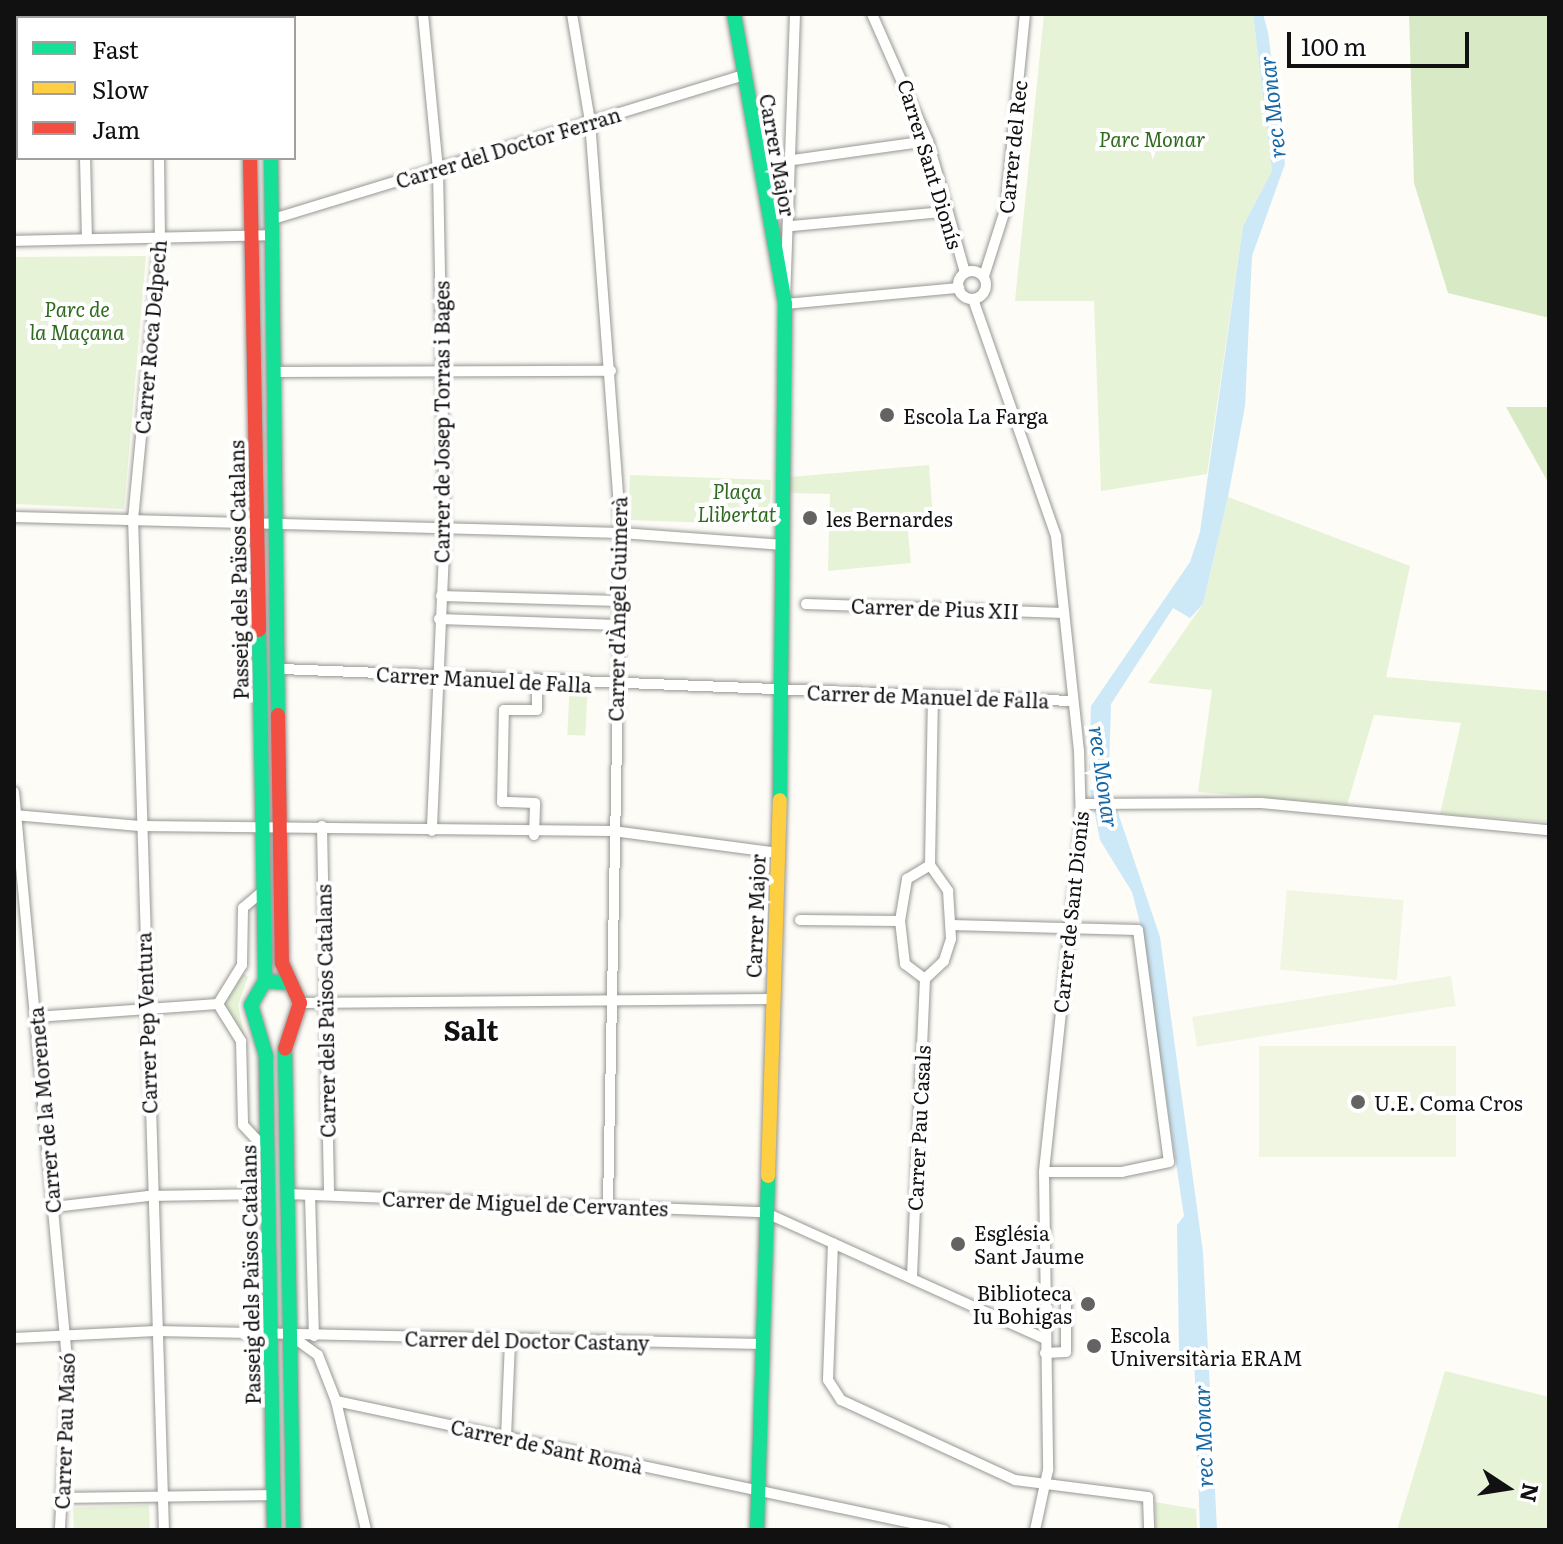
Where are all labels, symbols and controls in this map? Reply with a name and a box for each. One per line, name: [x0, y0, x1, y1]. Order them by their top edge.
legend: [16, 16, 296, 160]
scale bar: [1291, 16, 1473, 66]
text: 100 m: [1301, 28, 1367, 63]
text: Fast: [92, 31, 139, 66]
water label: rec Monar: [1253, 55, 1289, 159]
text: Slow: [92, 71, 149, 106]
street label: Carrer Sant Dionís: [894, 76, 968, 252]
street label: Carrer del Rec: [993, 79, 1031, 215]
street label: Carrer Major: [755, 92, 801, 218]
street label: Carrer del Doctor Ferran: [393, 101, 623, 193]
text: Jam: [92, 111, 140, 146]
park label: Parc Monar: [1099, 126, 1205, 150]
street label: Carrer Roca Delpech: [130, 239, 170, 435]
street label: Carrer de Josep Torras i Bages: [429, 281, 453, 563]
park label: Parc de la Maçana: [30, 296, 124, 343]
place label: Escola La Farga: [903, 403, 1048, 427]
marker: Escola La Farga: [878, 406, 896, 424]
street label: Passeig dels Països Catalans: [224, 440, 252, 700]
park label: Plaça Llibertat: [697, 478, 777, 525]
street label: Carrer d'Àngel Guimerà: [603, 496, 631, 722]
place label: les Bernardes: [826, 506, 953, 530]
marker: les Bernardes: [801, 509, 819, 527]
street label: Carrer de Pius XII: [851, 593, 1019, 623]
street label: Carrer Manuel de Falla: [376, 661, 592, 697]
street label: Carrer de Manuel de Falla: [806, 680, 1050, 712]
water label: rec Monar: [1085, 725, 1125, 829]
street label: Carrer de Sant Dionís: [1047, 810, 1093, 1014]
street label: Carrer Major: [741, 854, 769, 978]
street label: Carrer dels Països Catalans: [311, 884, 339, 1138]
street label: Carrer Pep Ventura: [131, 932, 161, 1114]
street label: Carrer de la Moreneta: [23, 1006, 65, 1214]
district label: Salt: [443, 1012, 499, 1046]
street label: Carrer Pau Casals: [902, 1045, 934, 1211]
place label: U.E. Coma Cros: [1374, 1090, 1523, 1114]
marker: U.E. Coma Cros: [1349, 1093, 1367, 1111]
street label: Passeig dels Països Catalans: [236, 1145, 264, 1405]
street label: Carrer de Miguel de Cervantes: [382, 1186, 668, 1220]
place label: Església Sant Jaume: [974, 1220, 1084, 1267]
marker: Església Sant Jaume: [949, 1235, 967, 1253]
place label: Biblioteca Iu Bohigas: [972, 1280, 1072, 1327]
marker: Biblioteca Iu Bohigas: [1079, 1295, 1097, 1313]
place label: Escola Universitària ERAM: [1110, 1322, 1303, 1369]
street label: Carrer del Doctor Castany: [404, 1326, 650, 1354]
marker: Escola Universitària ERAM: [1085, 1337, 1103, 1355]
street label: Carrer Pau Masó: [49, 1352, 79, 1510]
water label: rec Monar: [1187, 1384, 1217, 1488]
street label: Carrer de Sant Romà: [449, 1414, 645, 1478]
north arrow: [1467, 1448, 1547, 1528]
text: N: [1513, 1481, 1549, 1506]

